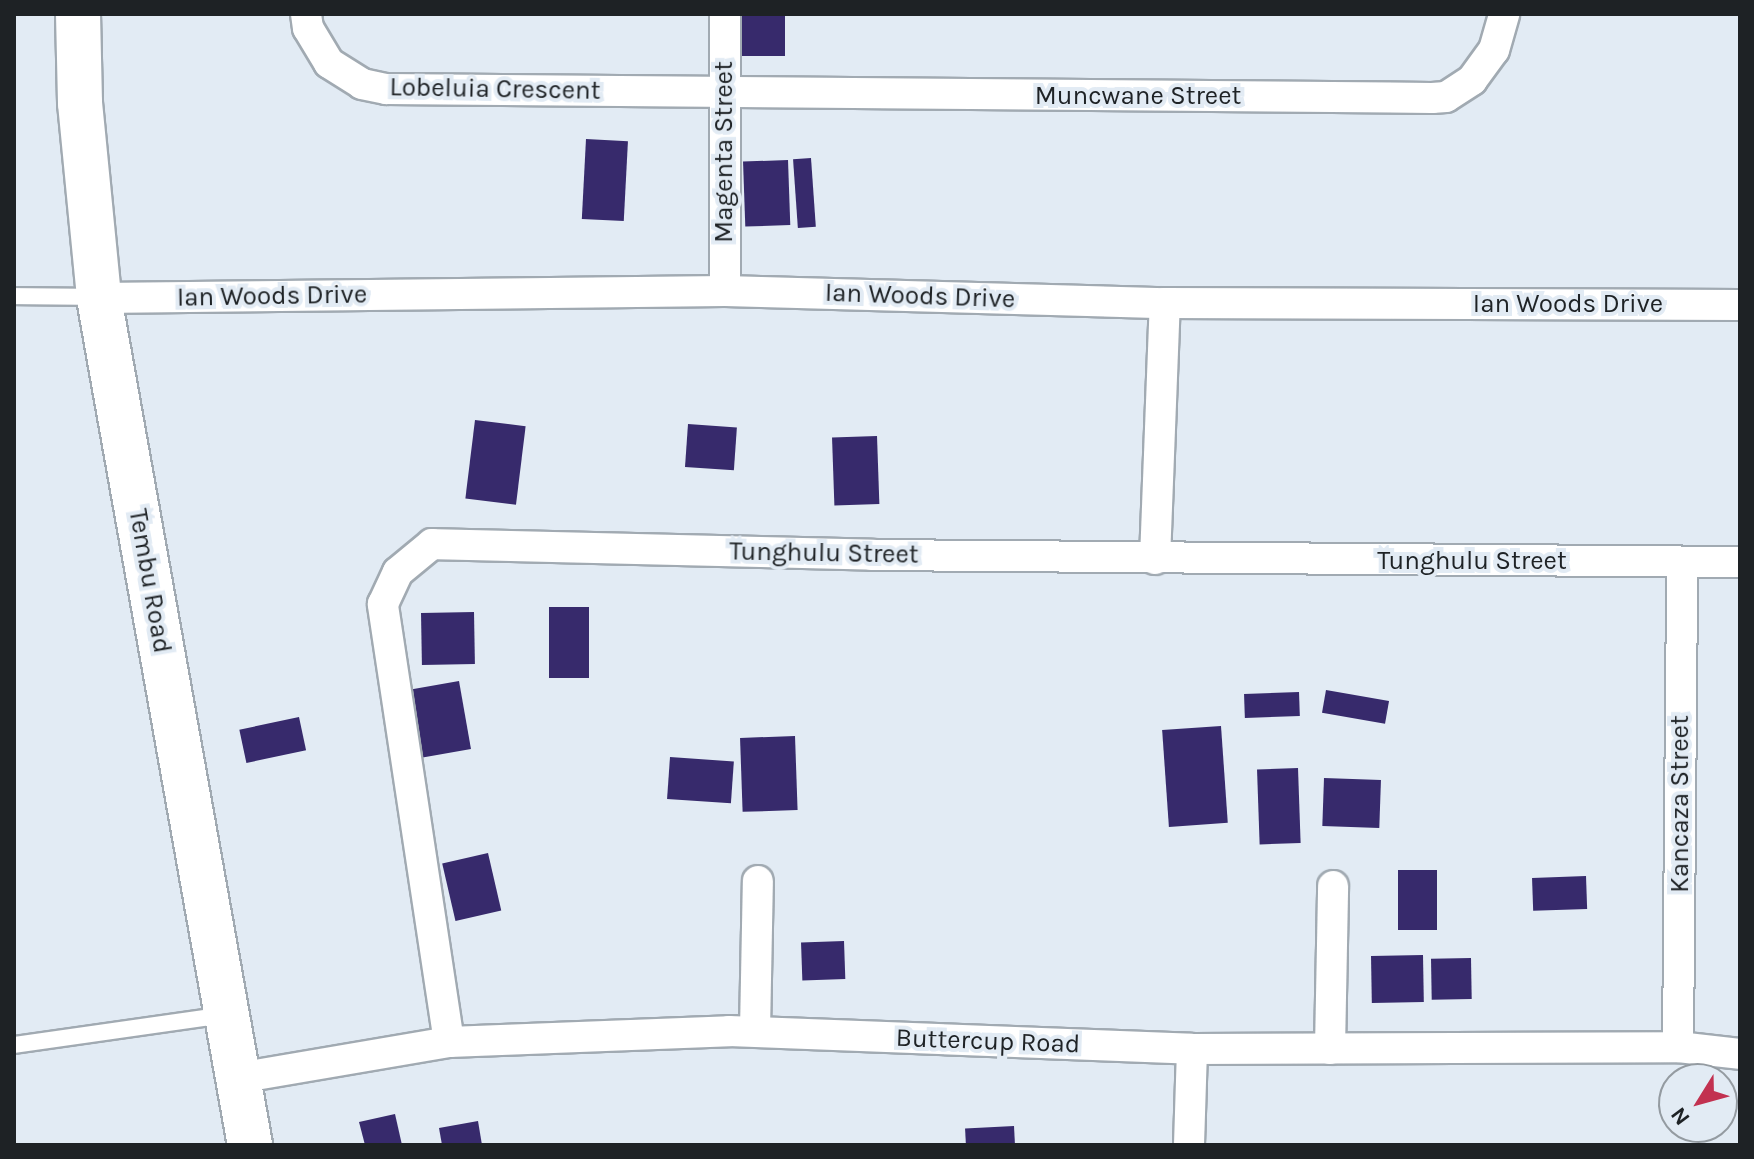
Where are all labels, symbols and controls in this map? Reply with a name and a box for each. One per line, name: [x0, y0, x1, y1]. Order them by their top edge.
street label: Magenta Street: [708, 61, 740, 243]
street label: Lobeluia Crescent: [389, 72, 601, 106]
street label: Muncwane Street: [1035, 80, 1241, 112]
street label: Ian Woods Drive: [824, 277, 1016, 315]
street label: Ian Woods Drive: [177, 279, 367, 313]
street label: Ian Woods Drive: [1473, 288, 1663, 320]
street label: Tembu Road: [122, 506, 178, 656]
street label: Tunghulu Street: [729, 536, 919, 570]
street label: Tunghulu Street: [1377, 545, 1567, 577]
street label: Kancaza Street: [1664, 715, 1696, 893]
street label: Buttercup Road: [895, 1022, 1081, 1060]
north arrow: [1658, 1063, 1738, 1143]
text: N: [1665, 1102, 1696, 1130]

